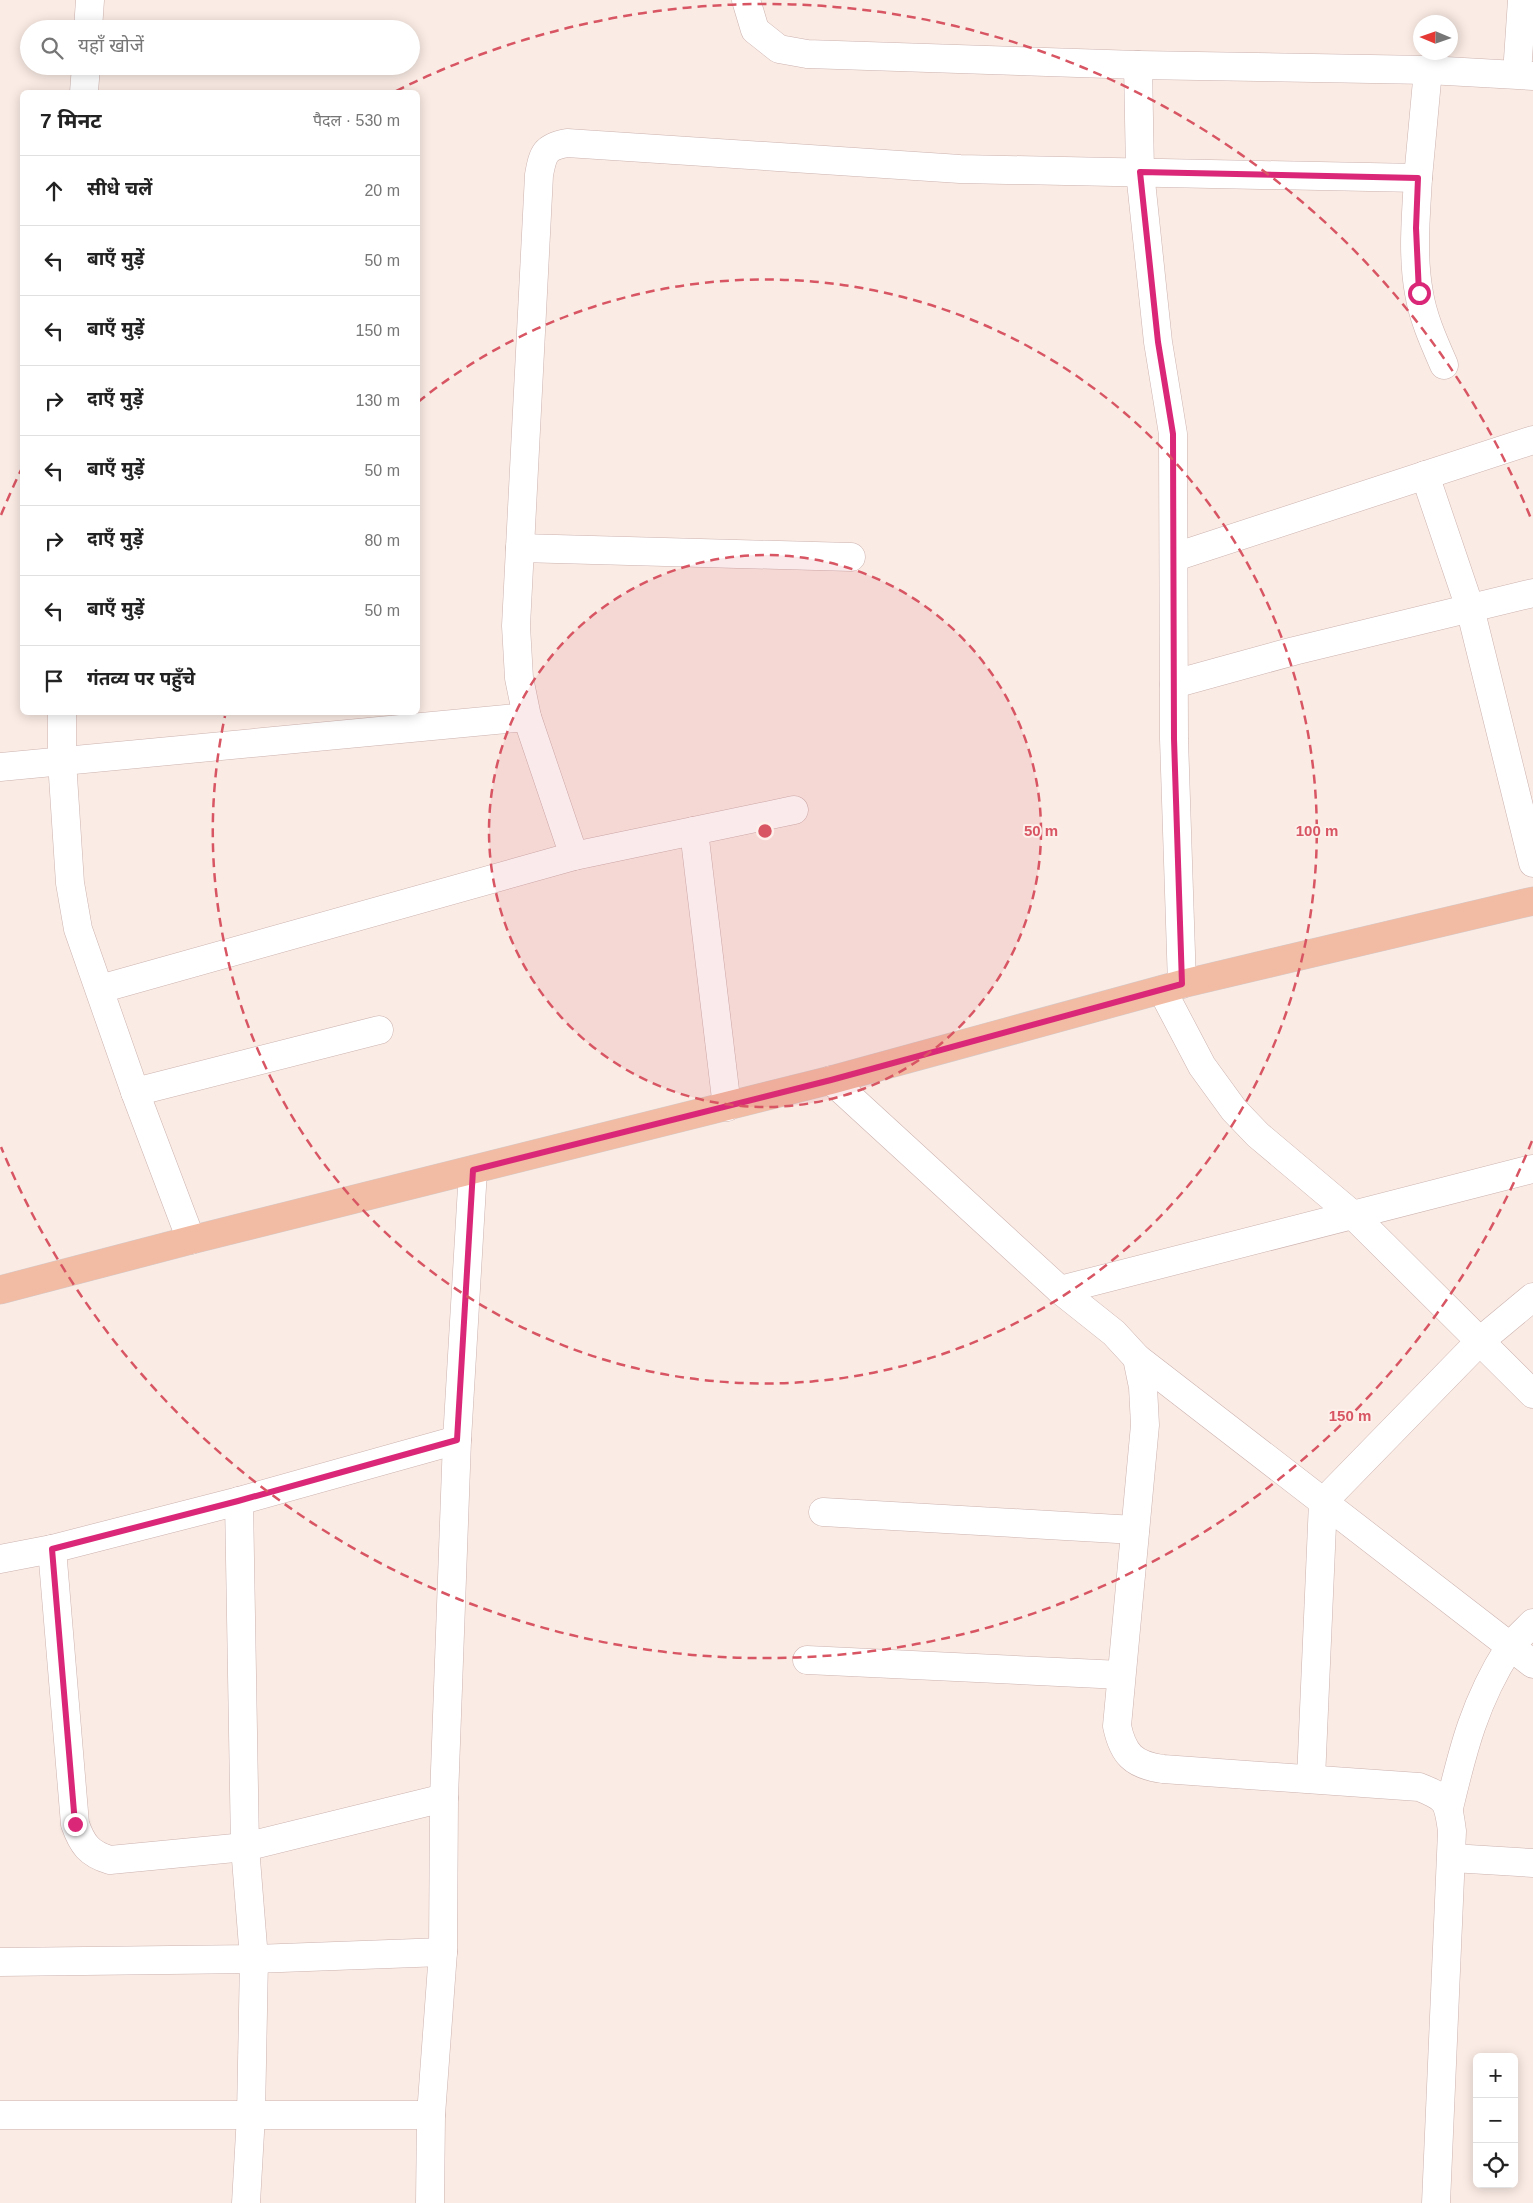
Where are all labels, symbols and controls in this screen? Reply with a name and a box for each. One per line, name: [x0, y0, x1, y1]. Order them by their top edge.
north arrow: [1413, 15, 1458, 60]
search box: [20, 20, 420, 75]
icon: search: [38, 34, 66, 62]
text: यहाँ खोजें: [78, 35, 144, 56]
text: 7 मिनट: [40, 109, 102, 132]
text: पैदल · 530 m: [313, 112, 400, 129]
icon: ahead: [40, 177, 68, 205]
text: सीधे चलें: [87, 178, 152, 199]
text: 20 m: [364, 182, 400, 199]
icon: left: [40, 247, 68, 275]
text: बाएँ मुड़ें: [87, 248, 144, 269]
text: 50 m: [364, 252, 400, 269]
route start: [1408, 282, 1431, 305]
icon: left: [40, 317, 68, 345]
text: बाएँ मुड़ें: [87, 318, 144, 339]
text: 150 m: [356, 322, 400, 339]
icon: right: [40, 387, 68, 415]
text: दाएँ मुड़ें: [87, 388, 143, 409]
text: 130 m: [356, 392, 400, 409]
icon: left: [40, 457, 68, 485]
text: बाएँ मुड़ें: [87, 458, 144, 479]
text: 50 m: [364, 462, 400, 479]
icon: right: [40, 527, 68, 555]
text: दाएँ मुड़ें: [87, 528, 143, 549]
text: 80 m: [364, 532, 400, 549]
icon: left: [40, 597, 68, 625]
text: बाएँ मुड़ें: [87, 598, 144, 619]
text: 50 m: [364, 602, 400, 619]
icon: arrive: [40, 667, 68, 695]
text: गंतव्य पर पहुँचे: [87, 668, 195, 689]
centre of rings: [756, 822, 774, 840]
text: 50 m: [1024, 822, 1058, 839]
text: 100 m: [1296, 822, 1338, 839]
text: 150 m: [1329, 1407, 1371, 1424]
route end: [64, 1813, 87, 1836]
map controls: [1473, 2053, 1518, 2188]
button: +: [1473, 2053, 1518, 2098]
button: −: [1473, 2098, 1518, 2143]
button: locate: [1473, 2143, 1518, 2188]

